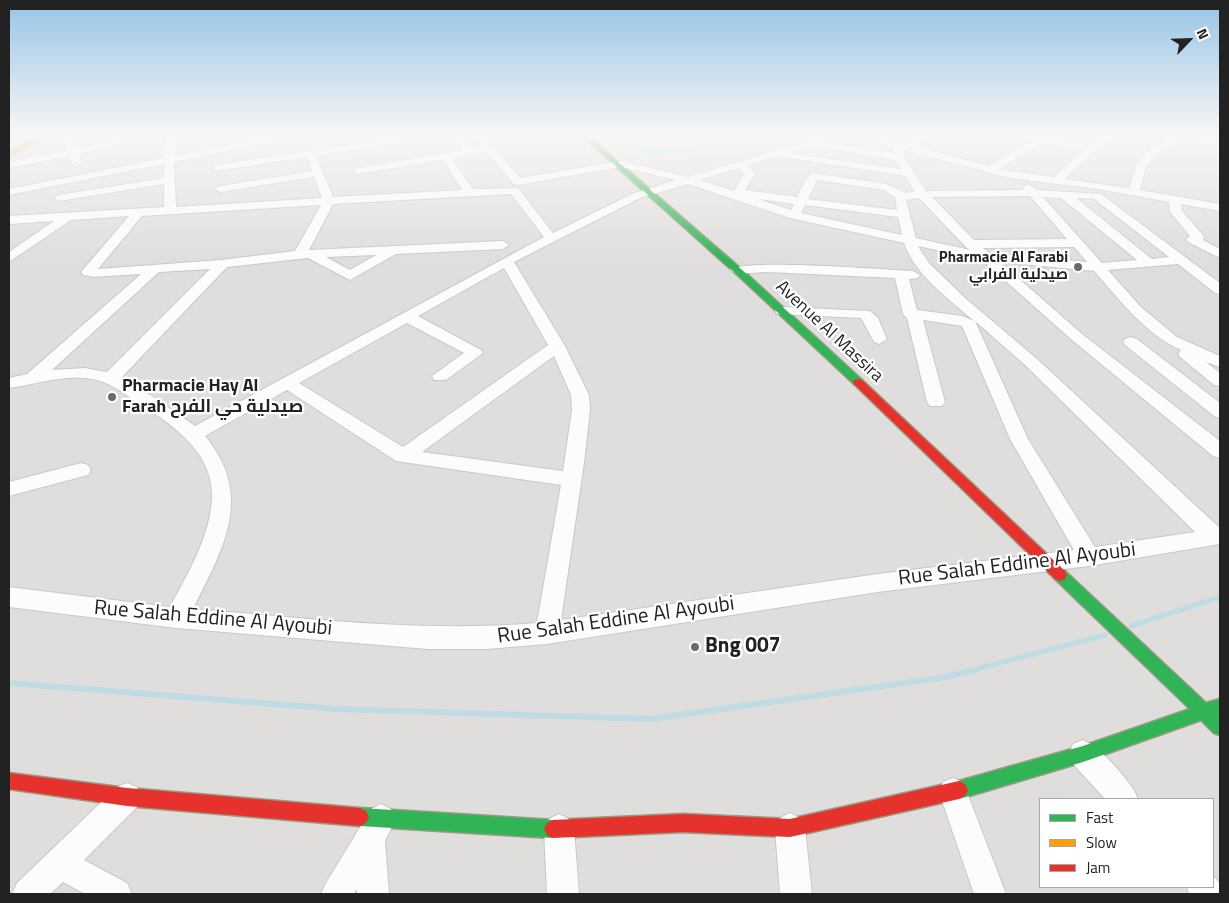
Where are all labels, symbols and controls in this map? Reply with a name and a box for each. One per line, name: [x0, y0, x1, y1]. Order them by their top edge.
north arrow: [1164, 15, 1214, 65]
text: N: [1192, 25, 1215, 42]
place label: Pharmacie Al Farabi صيدلية الفرابي: [939, 249, 1068, 284]
marker: Pharmacie Al Farabi صيدلية الفرابي: [1072, 261, 1084, 273]
street label: Avenue Al Massira: [771, 277, 887, 387]
place label: Pharmacie Hay Al Farah صيدلية حي الفرح: [122, 376, 303, 418]
marker: Pharmacie Hay Al Farah صيدلية حي الفرح: [106, 391, 118, 403]
street label: Rue Salah Eddine Al Ayoubi: [897, 538, 1137, 592]
street label: Rue Salah Eddine Al Ayoubi: [496, 592, 736, 650]
street label: Rue Salah Eddine Al Ayoubi: [93, 596, 333, 642]
place label: Bng 007: [705, 634, 781, 660]
marker: Bng 007: [689, 641, 701, 653]
legend: [1039, 798, 1214, 888]
text: Fast: [1086, 806, 1113, 829]
text: Slow: [1086, 831, 1117, 854]
text: Jam: [1086, 856, 1110, 879]

